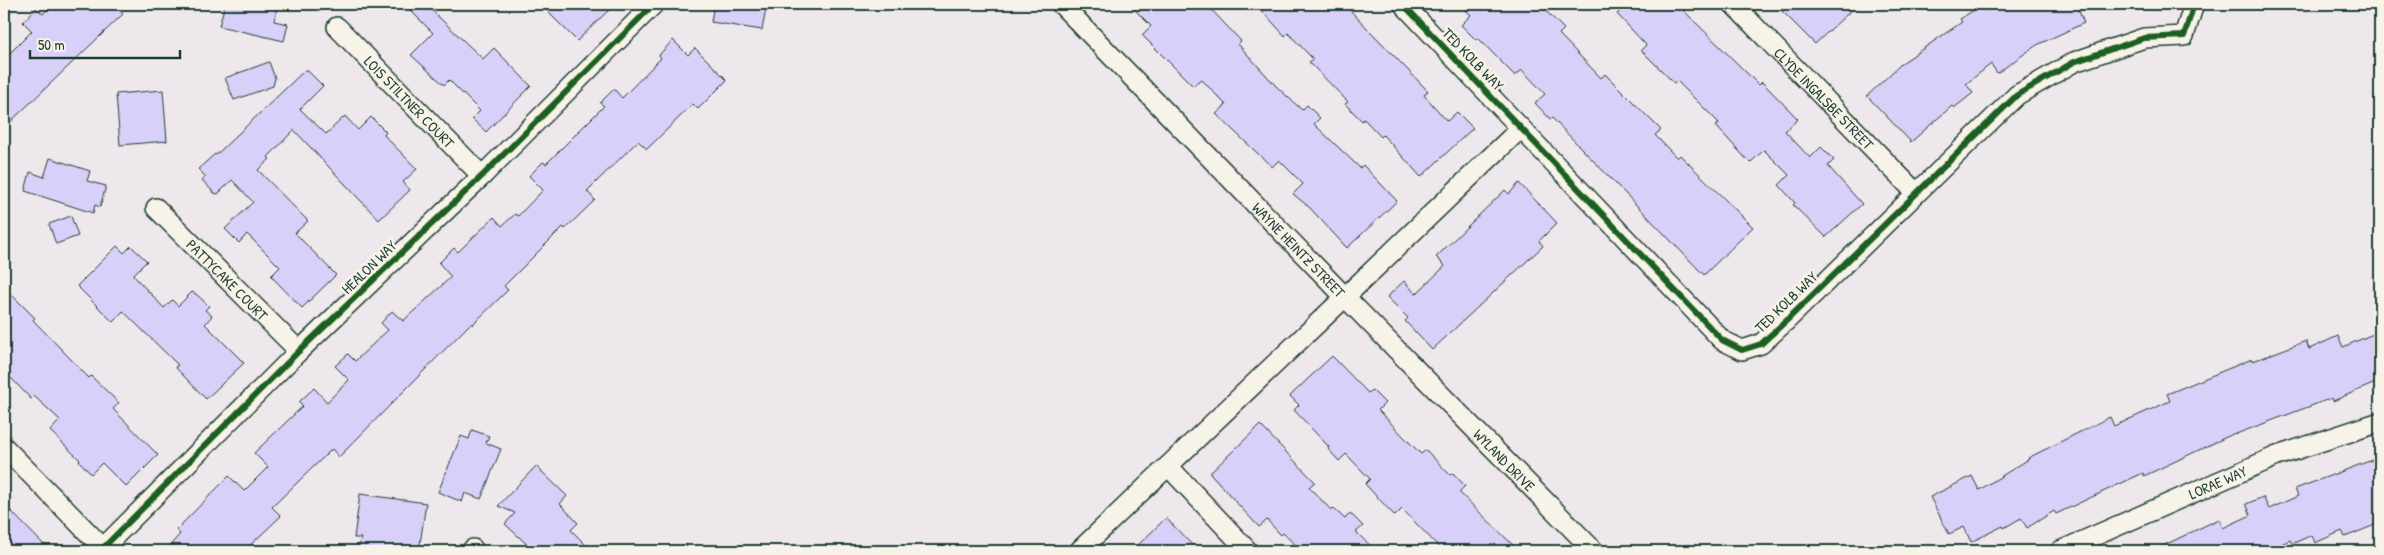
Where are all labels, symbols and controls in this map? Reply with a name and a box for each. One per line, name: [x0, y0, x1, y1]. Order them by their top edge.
street label: TED KOLB WAY: [1438, 23, 1509, 95]
scale bar: [30, 28, 180, 60]
text: 50 m: [38, 34, 65, 55]
street label: CLYDE INGALSBE STREET: [1770, 42, 1879, 155]
street label: LOIS STILTNER COURT: [360, 51, 460, 153]
street label: WAYNE HEINTZ STREET: [1248, 197, 1351, 303]
street label: PATTYCAKE COURT: [182, 234, 274, 326]
street label: HEALON WAY: [337, 235, 402, 299]
street label: TED KOLB WAY: [1750, 266, 1822, 337]
street label: WYLAND DRIVE: [1469, 424, 1540, 496]
street label: LORAE WAY: [2185, 460, 2250, 504]

